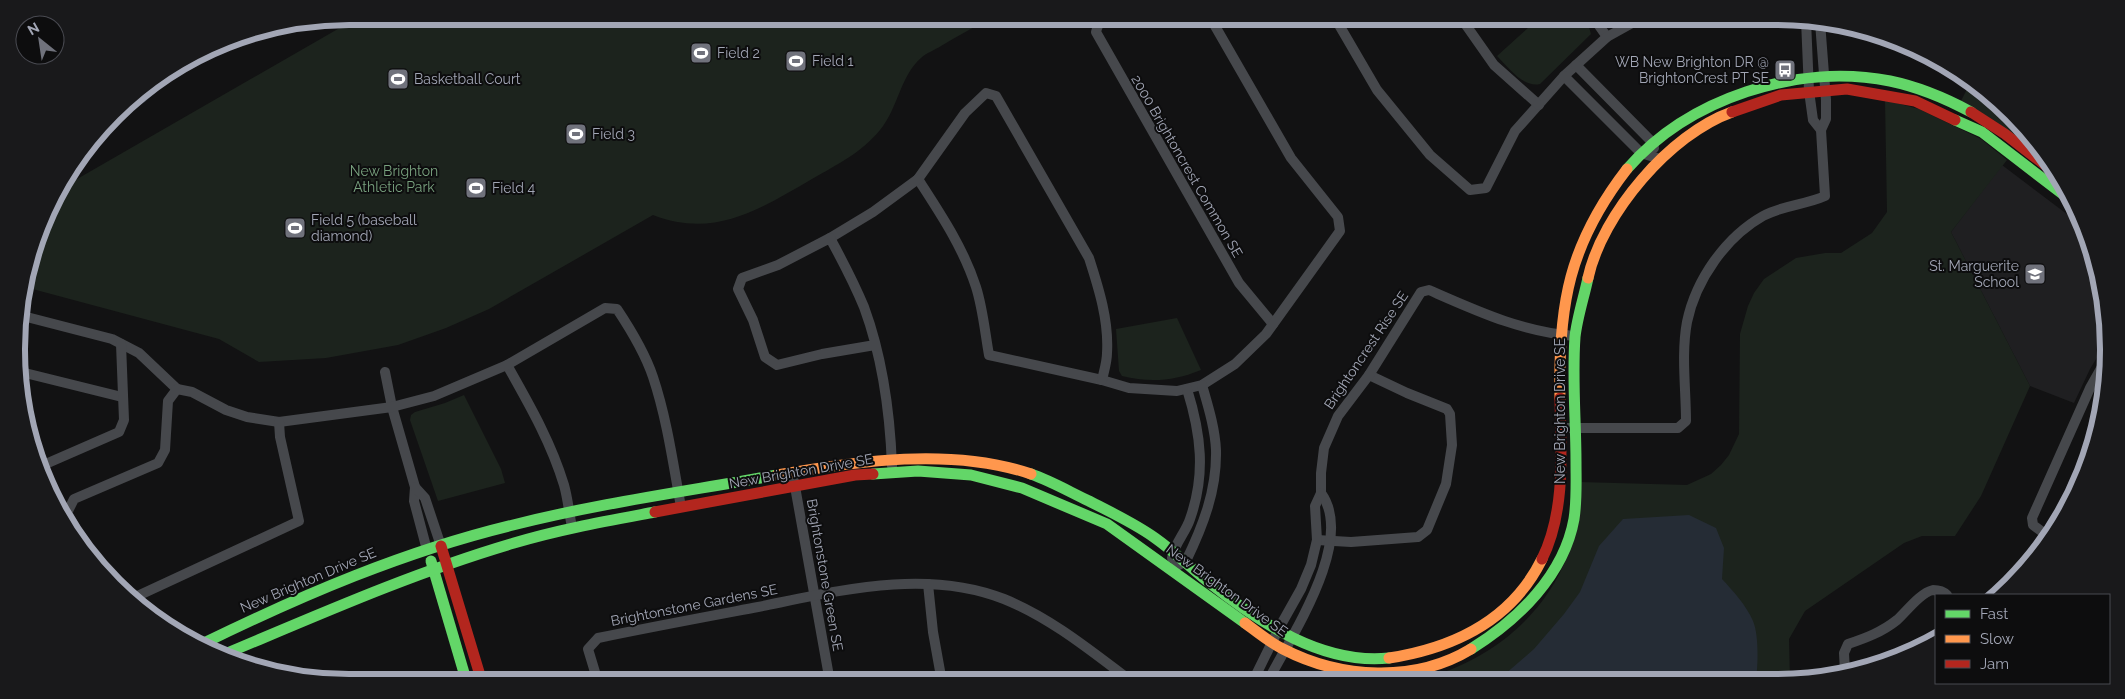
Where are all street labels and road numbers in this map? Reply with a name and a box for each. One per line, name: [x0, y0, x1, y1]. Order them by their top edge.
street label: 2000 Brightoncrest Common SE: [1128, 72, 1246, 260]
street label: Brightoncrest Rise SE: [1321, 288, 1411, 412]
street label: New Brighton Drive SE: [1552, 338, 1568, 484]
street label: New Brighton Drive SE: [728, 450, 874, 492]
street label: Brightonstone Green SE: [804, 497, 846, 653]
street label: New Brighton Drive SE: [1163, 541, 1291, 639]
street label: New Brighton Drive SE: [238, 544, 378, 616]
street label: Brightonstone Gardens SE: [609, 581, 779, 629]

